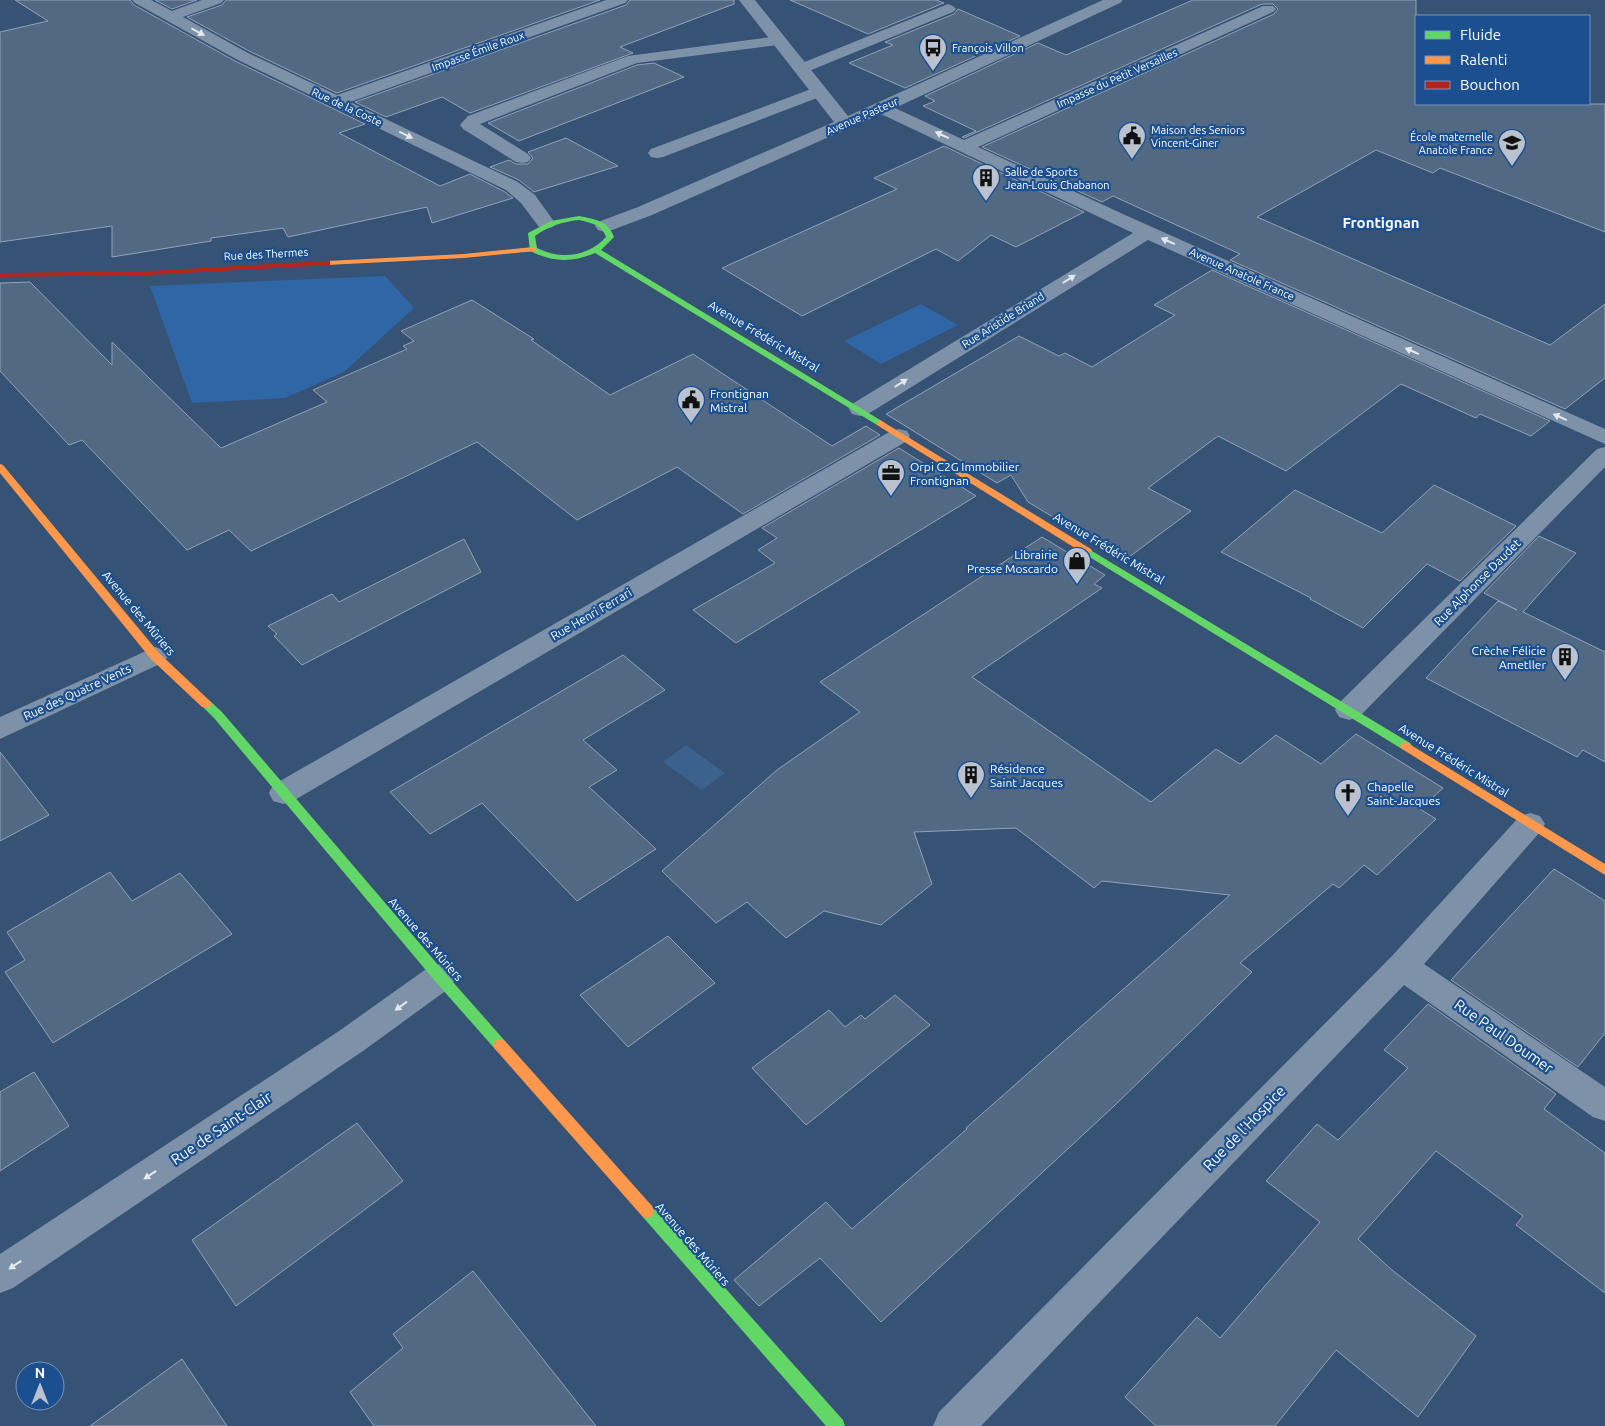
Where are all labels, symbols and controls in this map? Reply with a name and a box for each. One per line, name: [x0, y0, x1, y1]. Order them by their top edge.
legend: [1415, 15, 1590, 105]
text: Fluide: [1460, 26, 1501, 43]
one-way arrow: [190, 28, 205, 36]
street label: Impasse Émile Roux: [430, 28, 526, 73]
bus stop icon: François Villon: [918, 33, 948, 72]
place label: François Villon: [952, 42, 1024, 54]
street label: Impasse du Petit Versailles: [1055, 46, 1179, 110]
text: Ralenti: [1460, 51, 1507, 68]
text: Bouchon: [1460, 76, 1520, 93]
street label: Rue de la Coste: [310, 85, 384, 129]
street label: Avenue Pasteur: [824, 94, 901, 137]
public building icon: Maison des Seniors Vincent-Giner: [1117, 121, 1147, 160]
place label: Maison des Seniors Vincent-Giner: [1151, 124, 1245, 149]
school or university icon: École maternelle Anatole France: [1497, 128, 1527, 167]
place label: École maternelle Anatole France: [1410, 130, 1493, 156]
one-way arrow: [399, 131, 413, 139]
one-way arrow: [935, 131, 949, 139]
building icon: Salle de Sports Jean-Louis Chabanon: [971, 163, 1001, 202]
place label: Salle de Sports Jean-Louis Chabanon: [1005, 166, 1110, 191]
district label: Frontignan: [1342, 214, 1420, 231]
one-way arrow: [1161, 237, 1175, 245]
street label: Avenue Anatole France: [1188, 245, 1296, 303]
street label: Rue des Thermes: [223, 246, 309, 262]
one-way arrow: [1063, 275, 1076, 284]
street label: Rue Aristide Briand: [960, 290, 1046, 350]
street label: Avenue Frédéric Mistral: [706, 298, 822, 374]
one-way arrow: [1405, 346, 1419, 354]
one-way arrow: [895, 378, 908, 388]
public building icon: Frontignan Mistral: [676, 385, 706, 424]
place label: Frontignan Mistral: [710, 387, 769, 414]
one-way arrow: [1553, 413, 1567, 421]
office icon: Orpi C2G Immobilier Frontignan: [876, 458, 906, 497]
place label: Orpi C2G Immobilier Frontignan: [910, 460, 1020, 487]
street label: Avenue Frédéric Mistral: [1051, 510, 1167, 586]
street label: Rue Alphonse Daudet: [1431, 536, 1523, 628]
shop icon: Librairie Presse Moscardo: [1062, 546, 1092, 585]
place label: Librairie Presse Moscardo: [967, 548, 1058, 575]
street label: Avenue des Mûriers: [100, 568, 178, 658]
street label: Rue Henri Ferrari: [548, 585, 634, 642]
building icon: Crèche Félicie Ametller: [1550, 642, 1580, 681]
place label: Crèche Félicie Ametller: [1472, 644, 1546, 671]
street label: Rue des Quatre Vents: [21, 661, 133, 723]
street label: Avenue Frédéric Mistral: [1397, 721, 1511, 799]
building icon: Résidence Saint Jacques: [956, 760, 986, 799]
place label: Résidence Saint Jacques: [990, 762, 1063, 789]
church icon: Chapelle Saint-Jacques: [1333, 778, 1363, 817]
place label: Chapelle Saint-Jacques: [1367, 780, 1440, 807]
street label: Avenue des Mûriers: [386, 895, 466, 983]
street label: Rue Paul Doumer: [1451, 995, 1557, 1077]
one-way arrow: [394, 1001, 408, 1011]
street label: Rue de l'Hospice: [1199, 1082, 1289, 1174]
street label: Rue de Saint-Clair: [167, 1088, 275, 1168]
one-way arrow: [143, 1170, 157, 1180]
street label: Avenue des Mûriers: [653, 1200, 733, 1288]
one-way arrow: [8, 1260, 21, 1270]
north arrow: [15, 1361, 65, 1411]
text: N: [35, 1365, 45, 1381]

